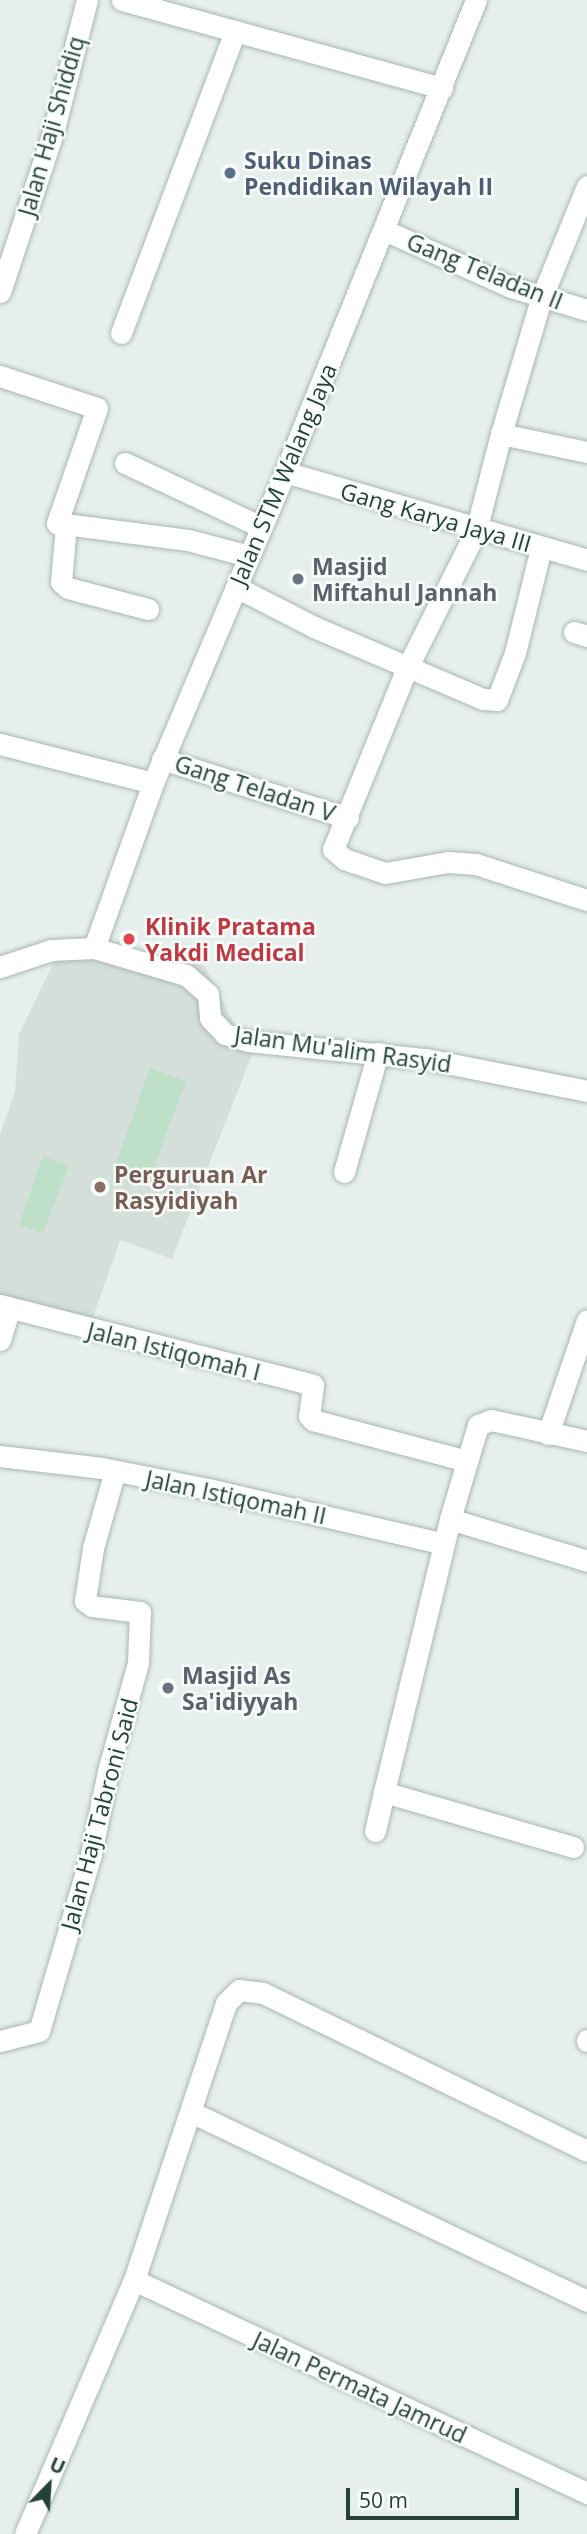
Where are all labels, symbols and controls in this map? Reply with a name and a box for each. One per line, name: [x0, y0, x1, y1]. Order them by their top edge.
street label: Jalan Haji Shiddiq: [12, 33, 90, 219]
place label: Suku Dinas Pendidikan Wilayah II: [244, 146, 493, 200]
marker: Suku Dinas Pendidikan Wilayah II: [222, 165, 238, 181]
street label: Gang Teladan II: [403, 227, 567, 315]
street label: Jalan STM Walang Jaya: [224, 359, 342, 589]
street label: Gang Karya Jaya III: [337, 477, 535, 557]
place label: Masjid Miftahul Jannah: [312, 552, 497, 606]
marker: Masjid Miftahul Jannah: [290, 571, 306, 587]
street label: Gang Teladan V: [171, 749, 339, 827]
place label: Klinik Pratama Yakdi Medical: [145, 912, 316, 966]
marker: Klinik Pratama Yakdi Medical: [119, 929, 139, 949]
street label: Jalan Mu'alim Rasyid: [233, 1020, 453, 1078]
place label: Perguruan Ar Rasyidiyah: [114, 1160, 267, 1214]
marker: Perguruan Ar Rasyidiyah: [92, 1179, 108, 1195]
street label: Jalan Istiqomah I: [85, 1316, 263, 1386]
street label: Jalan Istiqomah II: [143, 1464, 329, 1530]
place label: Masjid As Sa'idiyyah: [182, 1661, 298, 1715]
marker: Masjid As Sa'idiyyah: [160, 1680, 176, 1696]
street label: Jalan Haji Tabroni Said: [55, 1695, 143, 1933]
street label: Jalan Permata Jamrud: [249, 2325, 471, 2449]
north arrow: [14, 2450, 84, 2520]
text: U: [46, 2451, 69, 2481]
scale bar: [349, 2474, 522, 2518]
text: 50 m: [359, 2486, 408, 2514]

